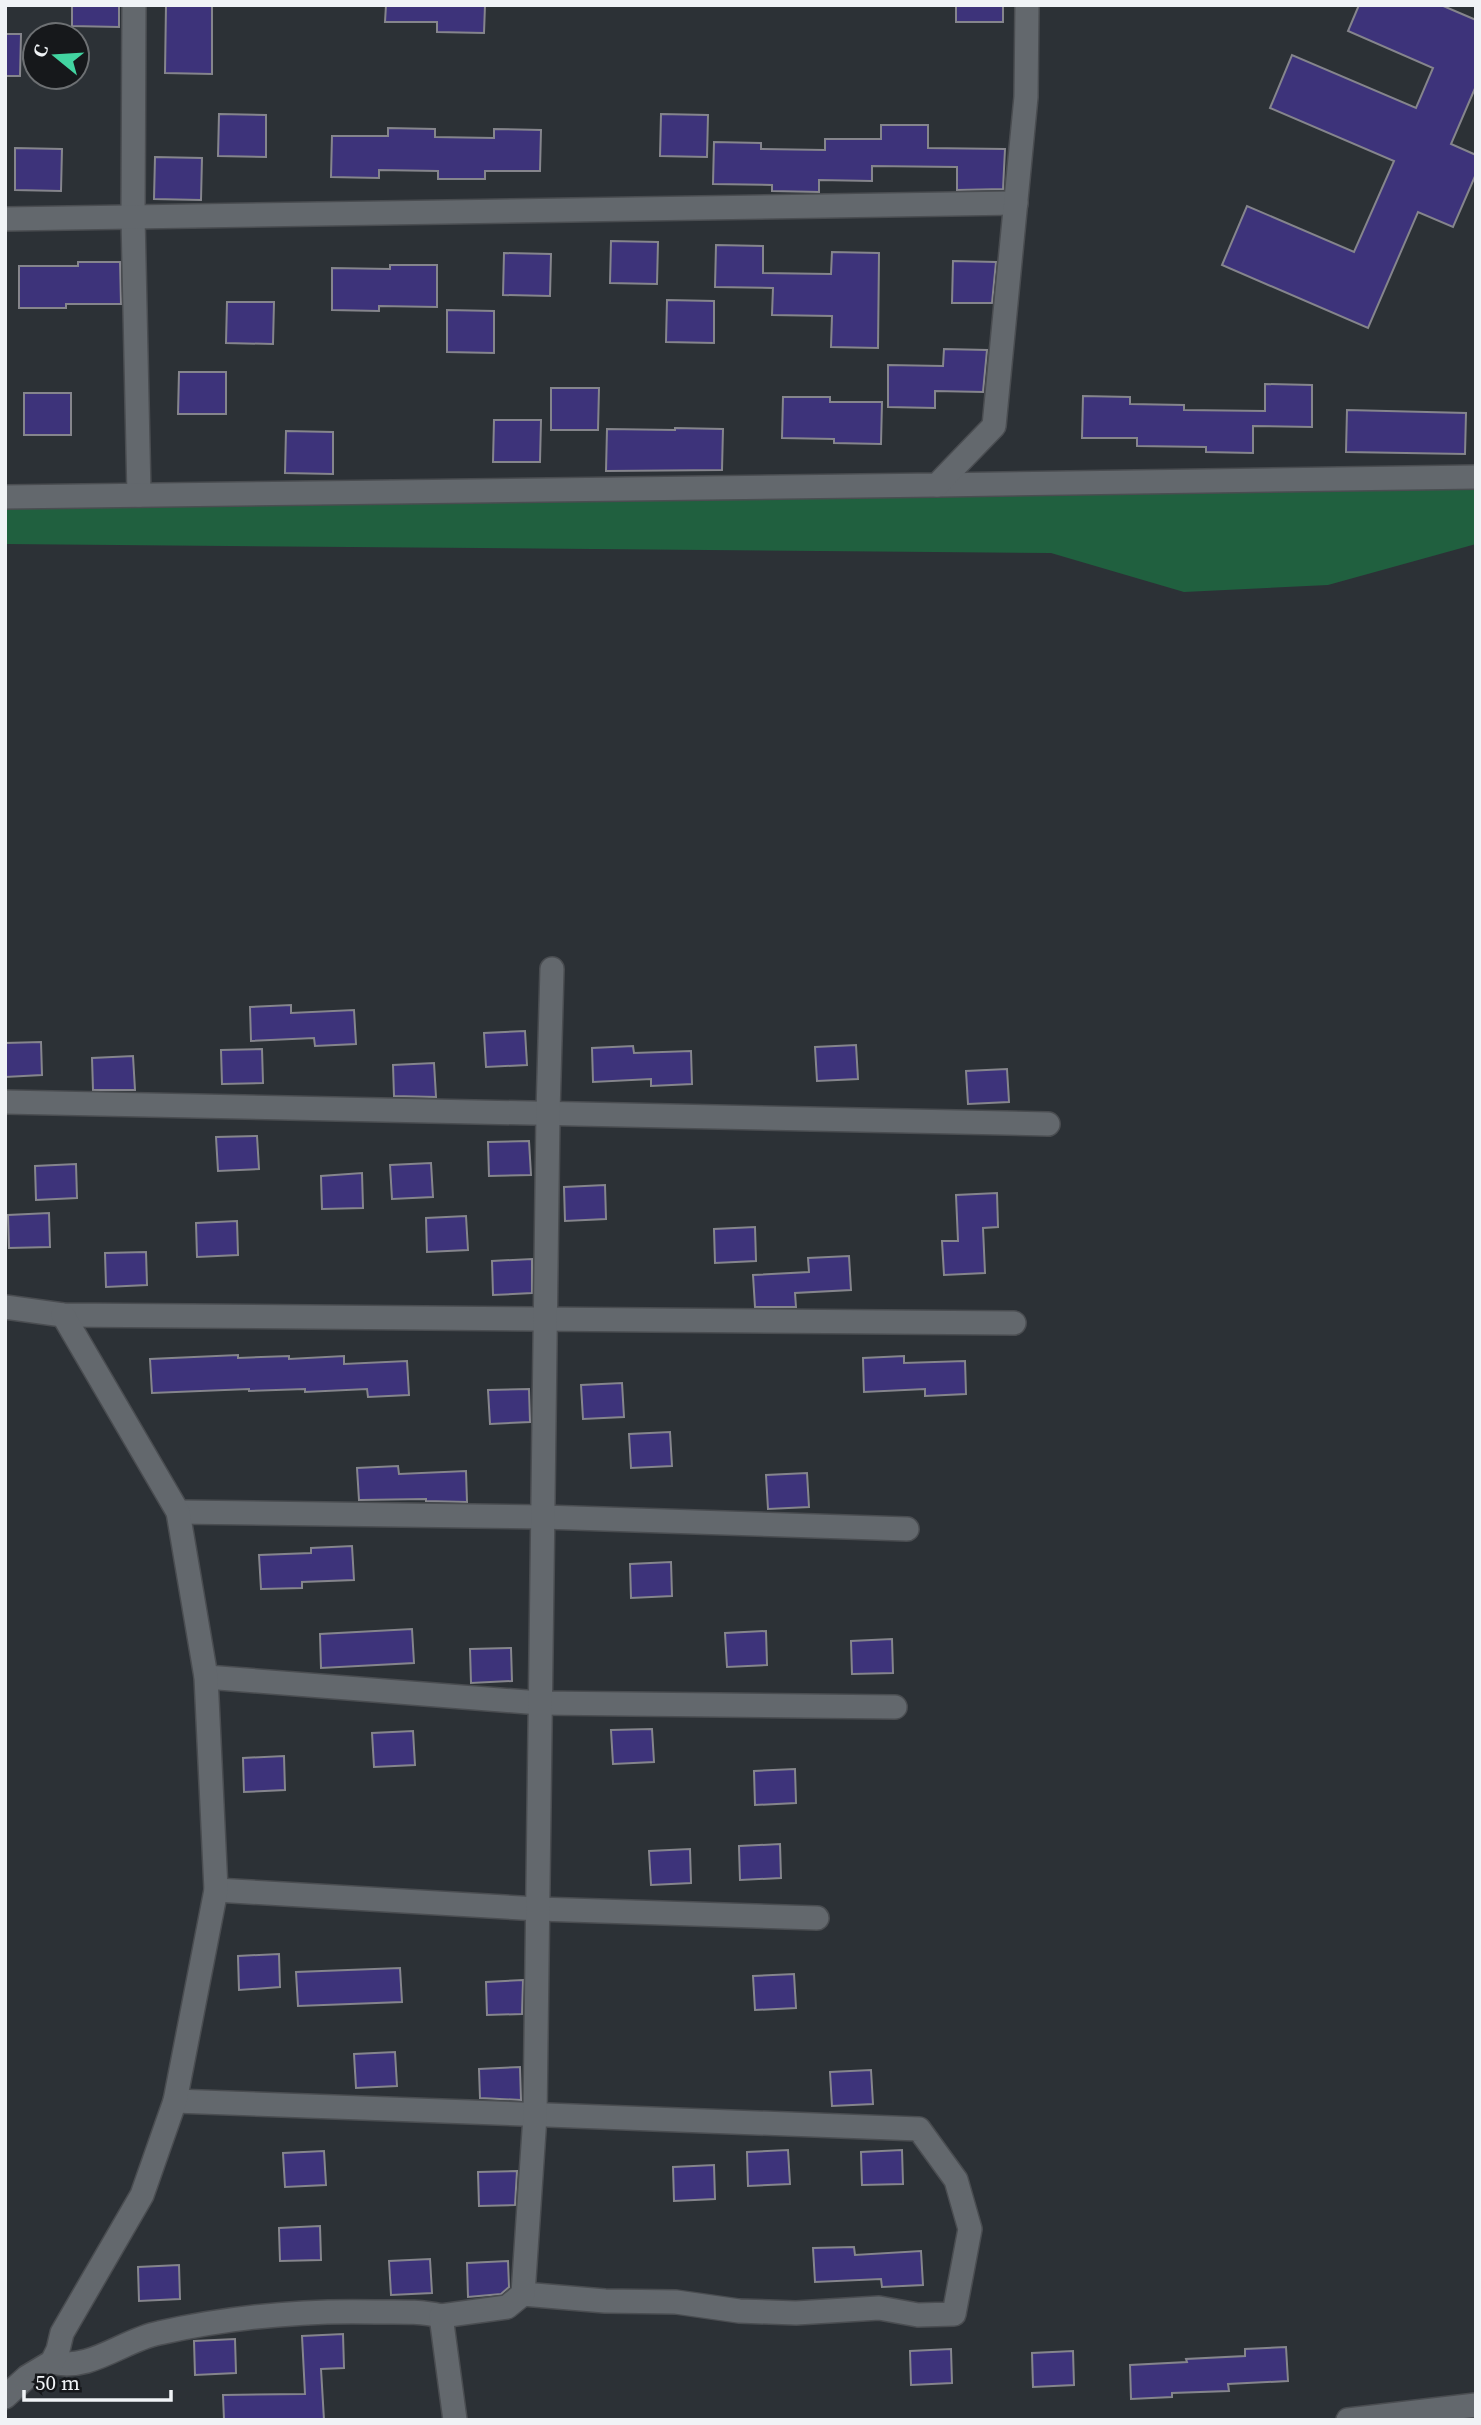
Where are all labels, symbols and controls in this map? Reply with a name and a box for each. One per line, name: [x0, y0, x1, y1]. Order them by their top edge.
north arrow: [21, 21, 91, 91]
text: С: [26, 41, 54, 60]
scale bar: [24, 2358, 172, 2402]
text: 50 m: [35, 2368, 80, 2397]

